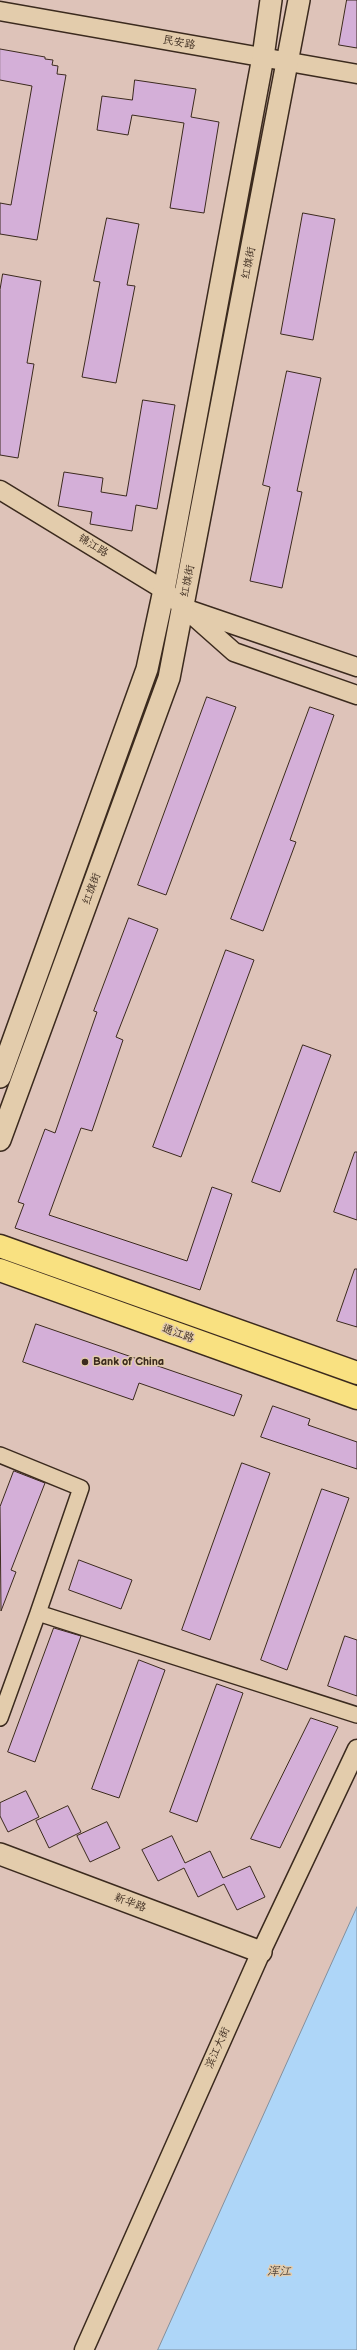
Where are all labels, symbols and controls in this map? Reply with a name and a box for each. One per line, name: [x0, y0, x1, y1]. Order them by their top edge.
street label: 民安路: [162, 34, 196, 52]
street label: 红旗街: [239, 246, 259, 280]
street label: 锦江路: [75, 532, 111, 560]
street label: 红旗街: [178, 564, 198, 598]
street label: 红旗街: [80, 871, 104, 907]
street label: 通江路: [160, 1322, 196, 1346]
place label: Bank of China: [93, 1355, 164, 1369]
marker: Bank of China: [80, 1357, 90, 1367]
street label: 新华路: [112, 1891, 148, 1915]
street label: 滨江大街: [203, 2025, 233, 2071]
water label: 浑江: [267, 2265, 291, 2279]

